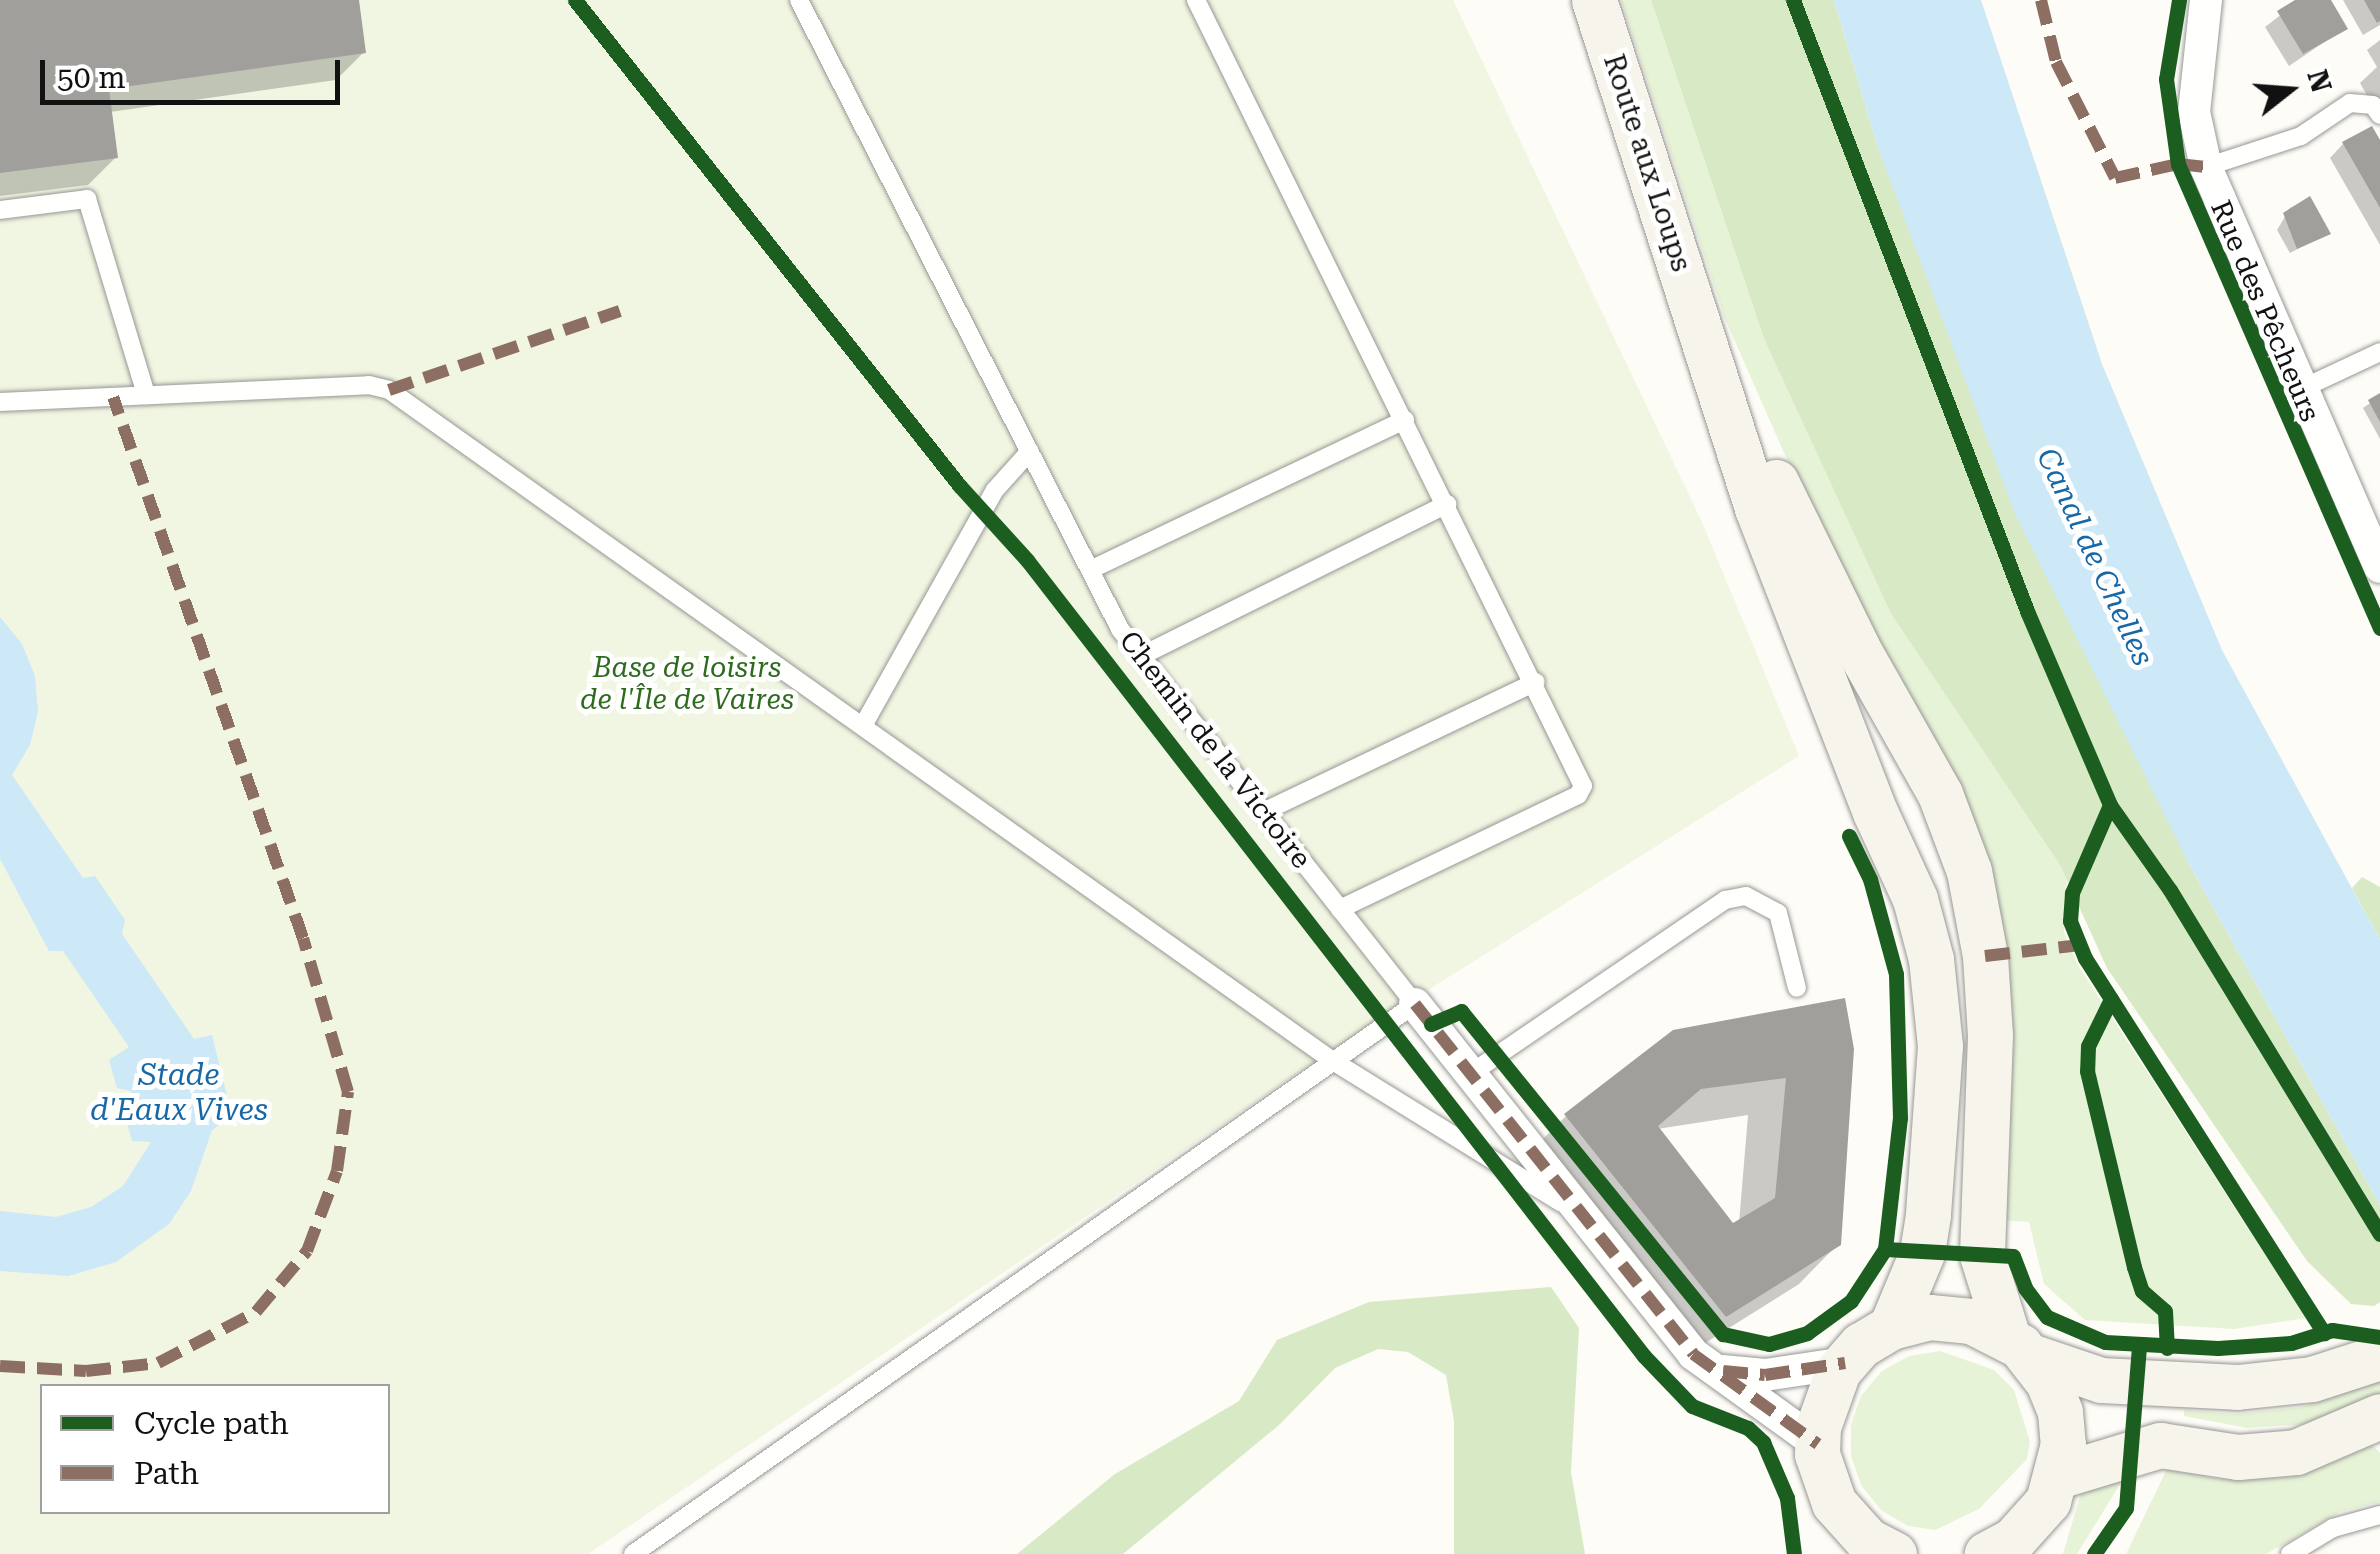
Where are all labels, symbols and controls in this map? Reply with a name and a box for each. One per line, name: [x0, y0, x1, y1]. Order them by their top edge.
scale bar: [45, 40, 345, 102]
north arrow: [2240, 40, 2340, 140]
street label: Route aux Loups: [1596, 50, 1698, 276]
text: 50 m: [57, 60, 126, 95]
text: N: [2300, 66, 2338, 96]
street label: Rue des Pêcheurs: [2203, 195, 2327, 427]
water label: Canal de Chelles: [2029, 443, 2161, 671]
street label: Chemin de la Victoire: [1112, 625, 1318, 875]
park label: Base de loisirs de l'Île de Vaires: [580, 651, 794, 717]
water label: Stade d'Eaux Vives: [90, 1057, 268, 1128]
legend: [40, 1384, 390, 1514]
text: Cycle path: [134, 1406, 289, 1441]
text: Path: [134, 1456, 199, 1491]

